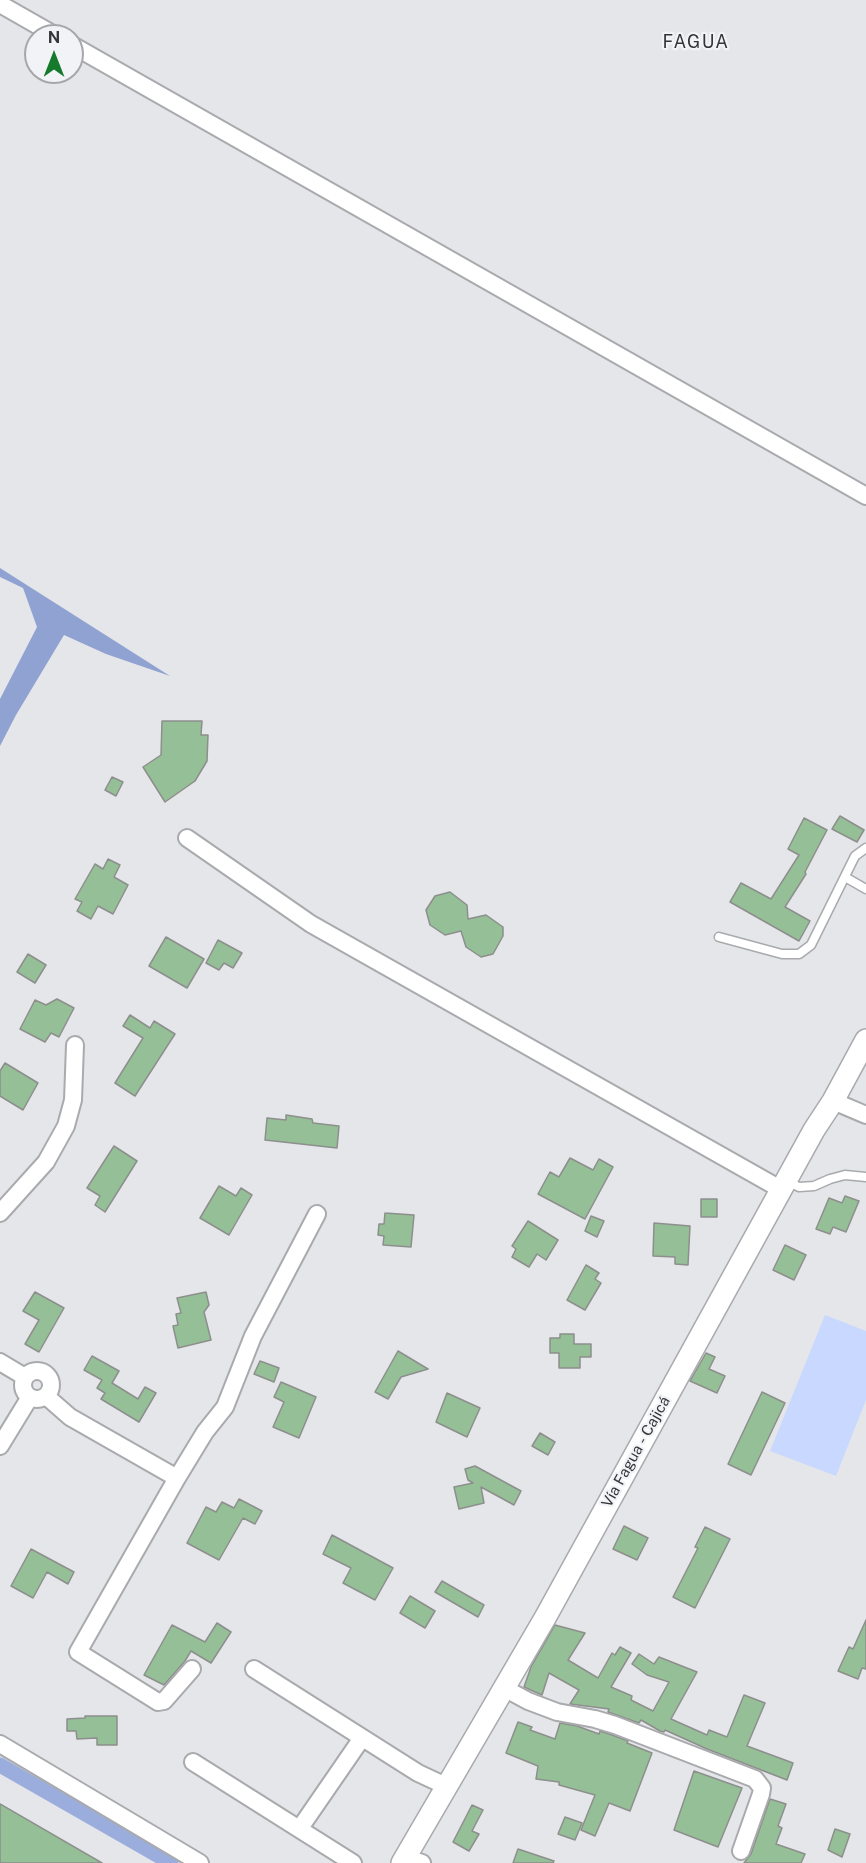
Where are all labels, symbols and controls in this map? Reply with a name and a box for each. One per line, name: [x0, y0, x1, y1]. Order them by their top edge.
north arrow: [24, 24, 84, 84]
text: N: [48, 28, 60, 47]
district label: FAGUA: [662, 31, 730, 53]
street label: Vía Fagua - Cajicá: [598, 1393, 674, 1511]

